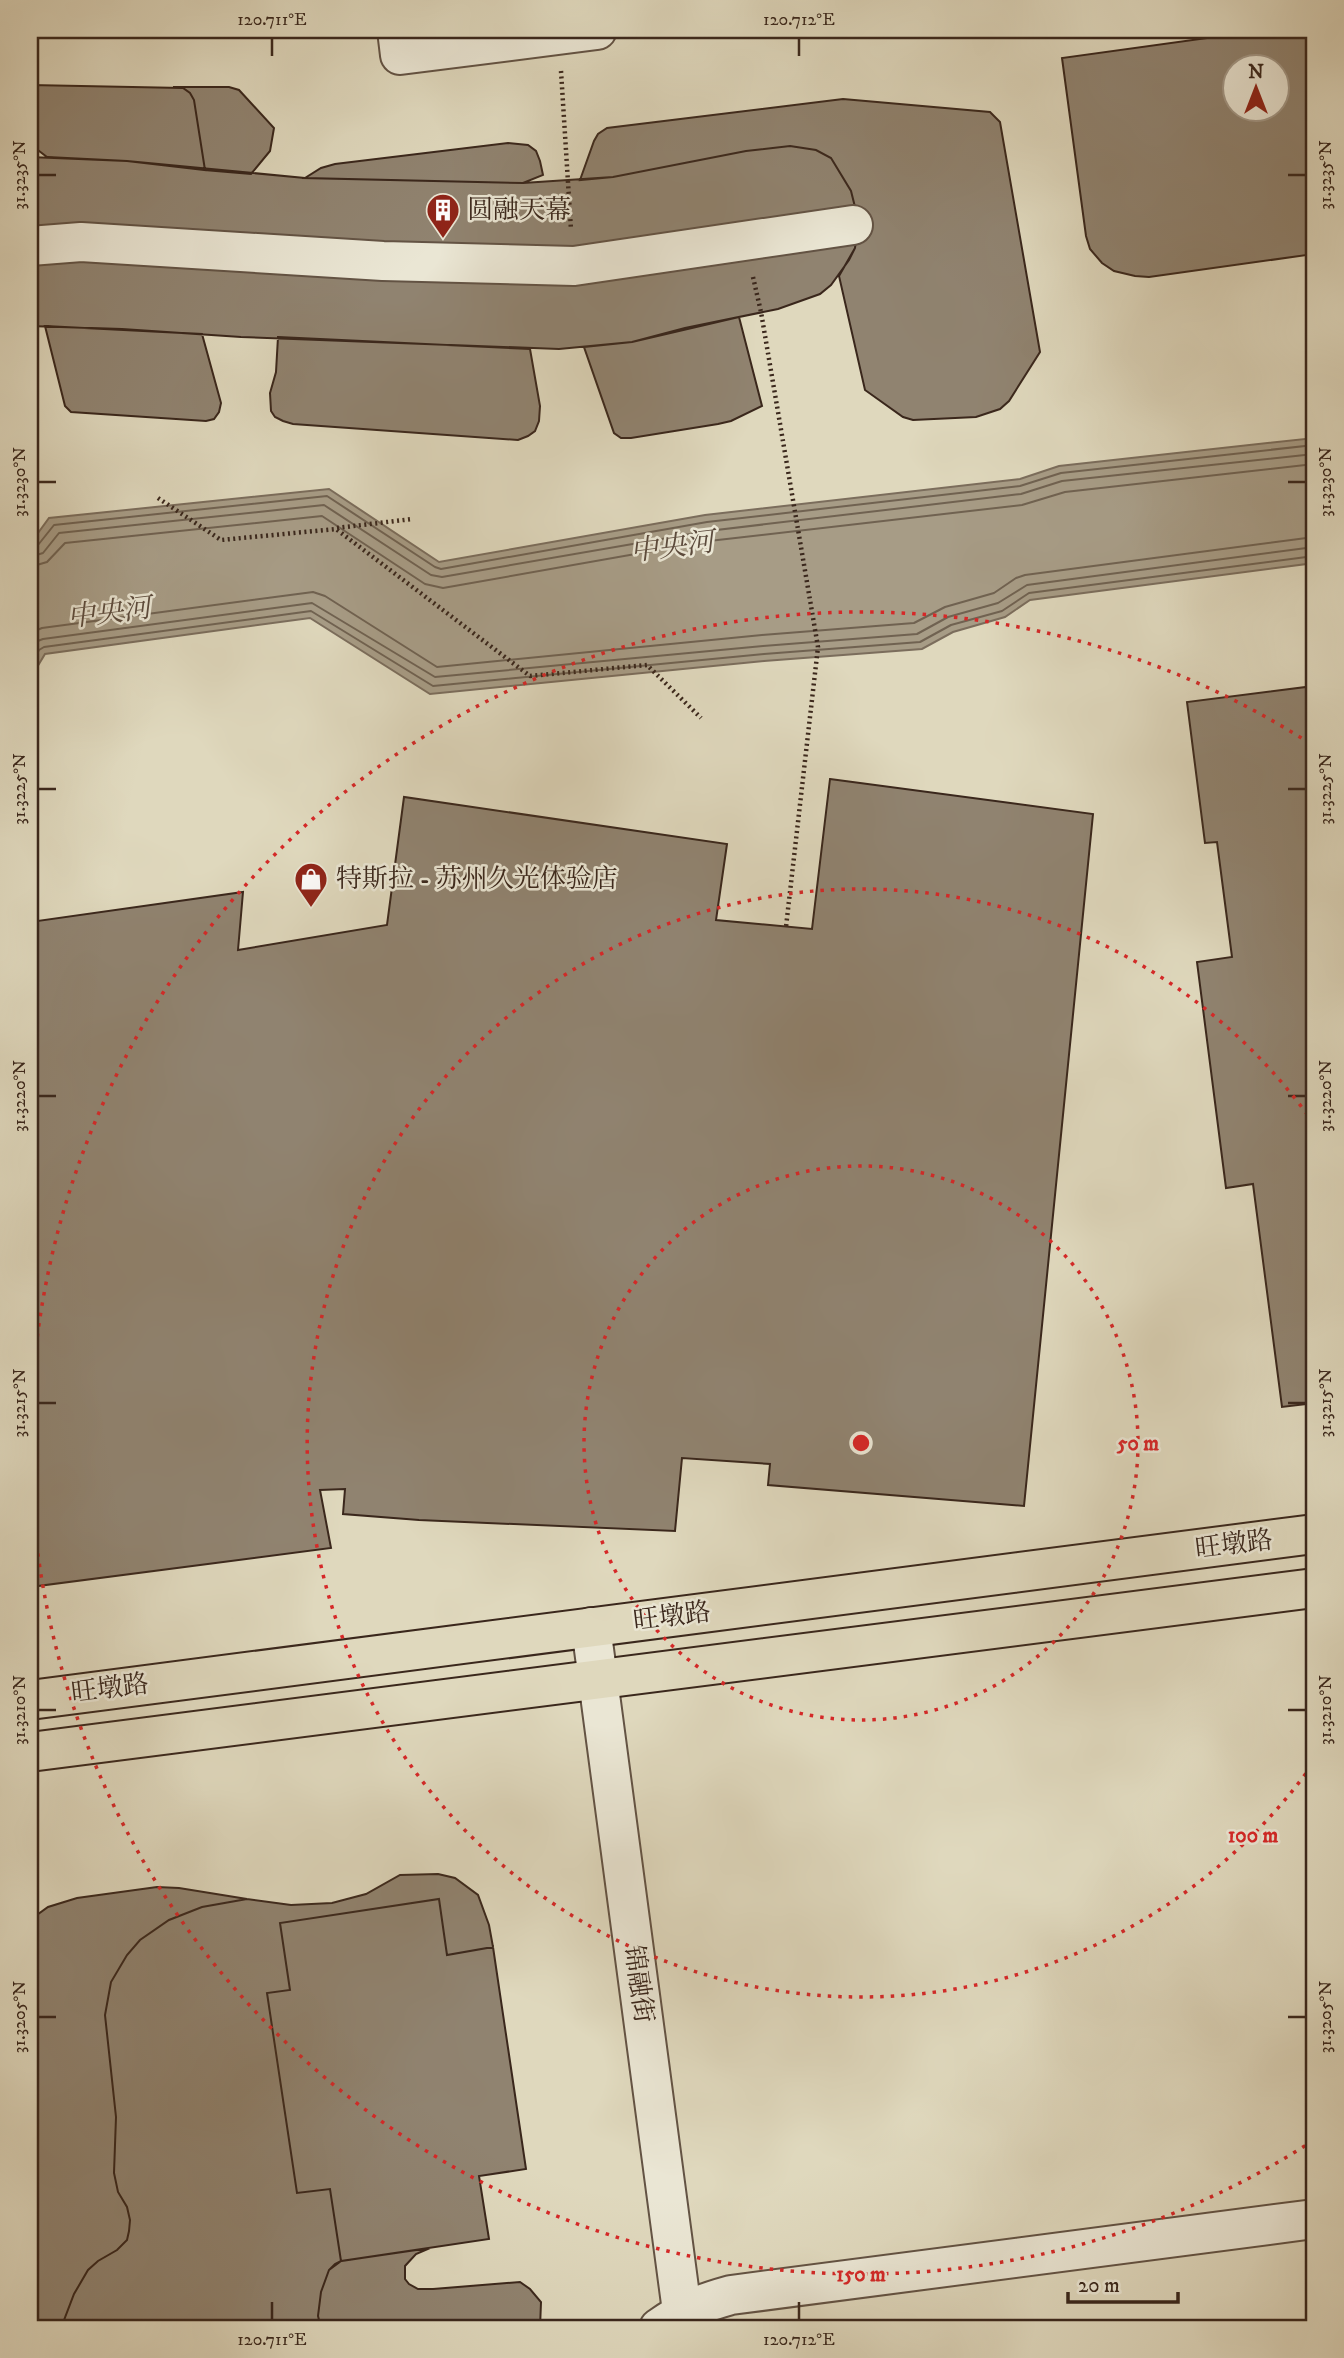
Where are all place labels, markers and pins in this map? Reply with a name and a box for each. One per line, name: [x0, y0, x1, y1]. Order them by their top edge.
building icon: 圆融天幕: [424, 191, 462, 240]
place label: 圆融天幕: [467, 194, 571, 227]
shop icon: 特斯拉 - 苏州久光体验店: [292, 860, 330, 909]
place label: 特斯拉 - 苏州久光体验店: [336, 863, 618, 896]
centre of rings: [849, 1431, 873, 1455]

